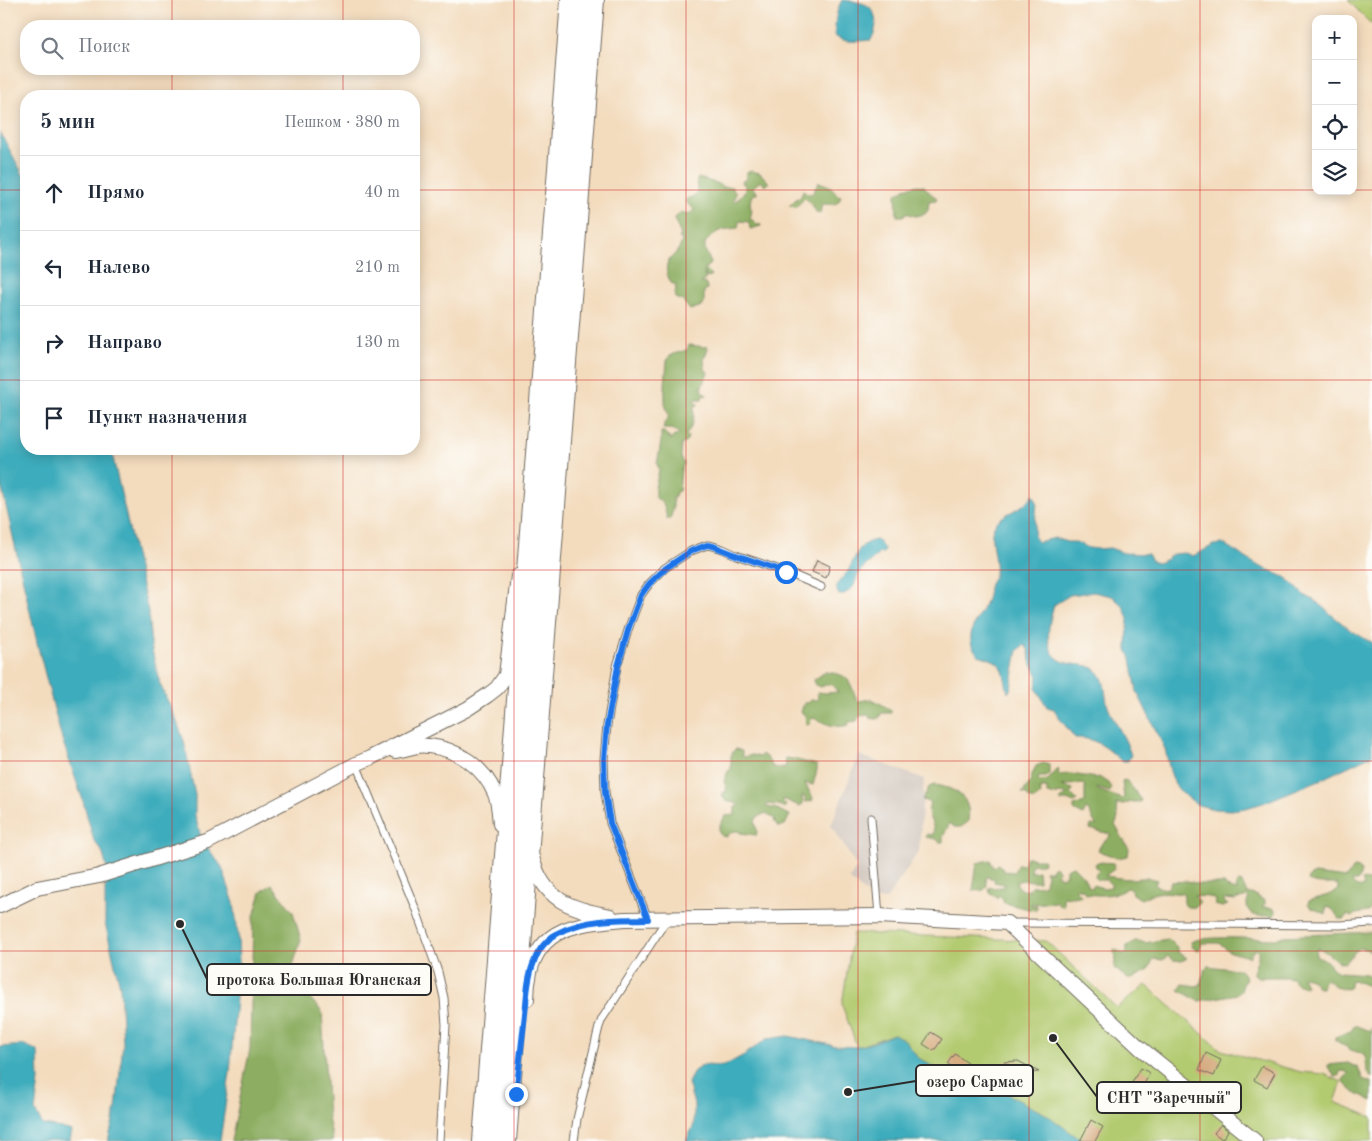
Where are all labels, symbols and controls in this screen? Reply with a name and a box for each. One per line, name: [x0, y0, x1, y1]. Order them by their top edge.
map controls: [1312, 15, 1357, 195]
button: +: [1312, 15, 1357, 60]
search box: [20, 20, 420, 75]
icon: search: [38, 34, 66, 62]
text: Поиск: [78, 38, 130, 57]
button: −: [1312, 60, 1357, 105]
button: locate: [1312, 105, 1357, 150]
text: 5 мин: [40, 112, 95, 133]
text: Пешком · 380 m: [284, 115, 400, 131]
button: layers: [1312, 150, 1357, 195]
icon: ahead: [40, 179, 68, 207]
text: Прямо: [87, 184, 145, 203]
text: 40 m: [364, 185, 400, 201]
icon: left: [40, 254, 68, 282]
text: Налево: [87, 259, 150, 278]
text: 210 m: [355, 260, 400, 276]
icon: right: [40, 329, 68, 357]
text: Направо: [87, 334, 162, 353]
text: 130 m: [355, 335, 400, 351]
icon: arrive: [40, 404, 68, 432]
text: Пункт назначения: [87, 409, 247, 428]
route start: [775, 561, 798, 584]
callout: протока Большая Юганская: [207, 964, 431, 995]
text: протока Большая Юганская: [217, 973, 421, 989]
callout: озеро Сармас: [916, 1065, 1033, 1096]
text: озеро Сармас: [926, 1075, 1024, 1091]
callout: СНТ "Заречный": [1097, 1082, 1241, 1113]
route end: [505, 1083, 528, 1106]
text: СНТ "Заречный": [1107, 1091, 1231, 1107]

